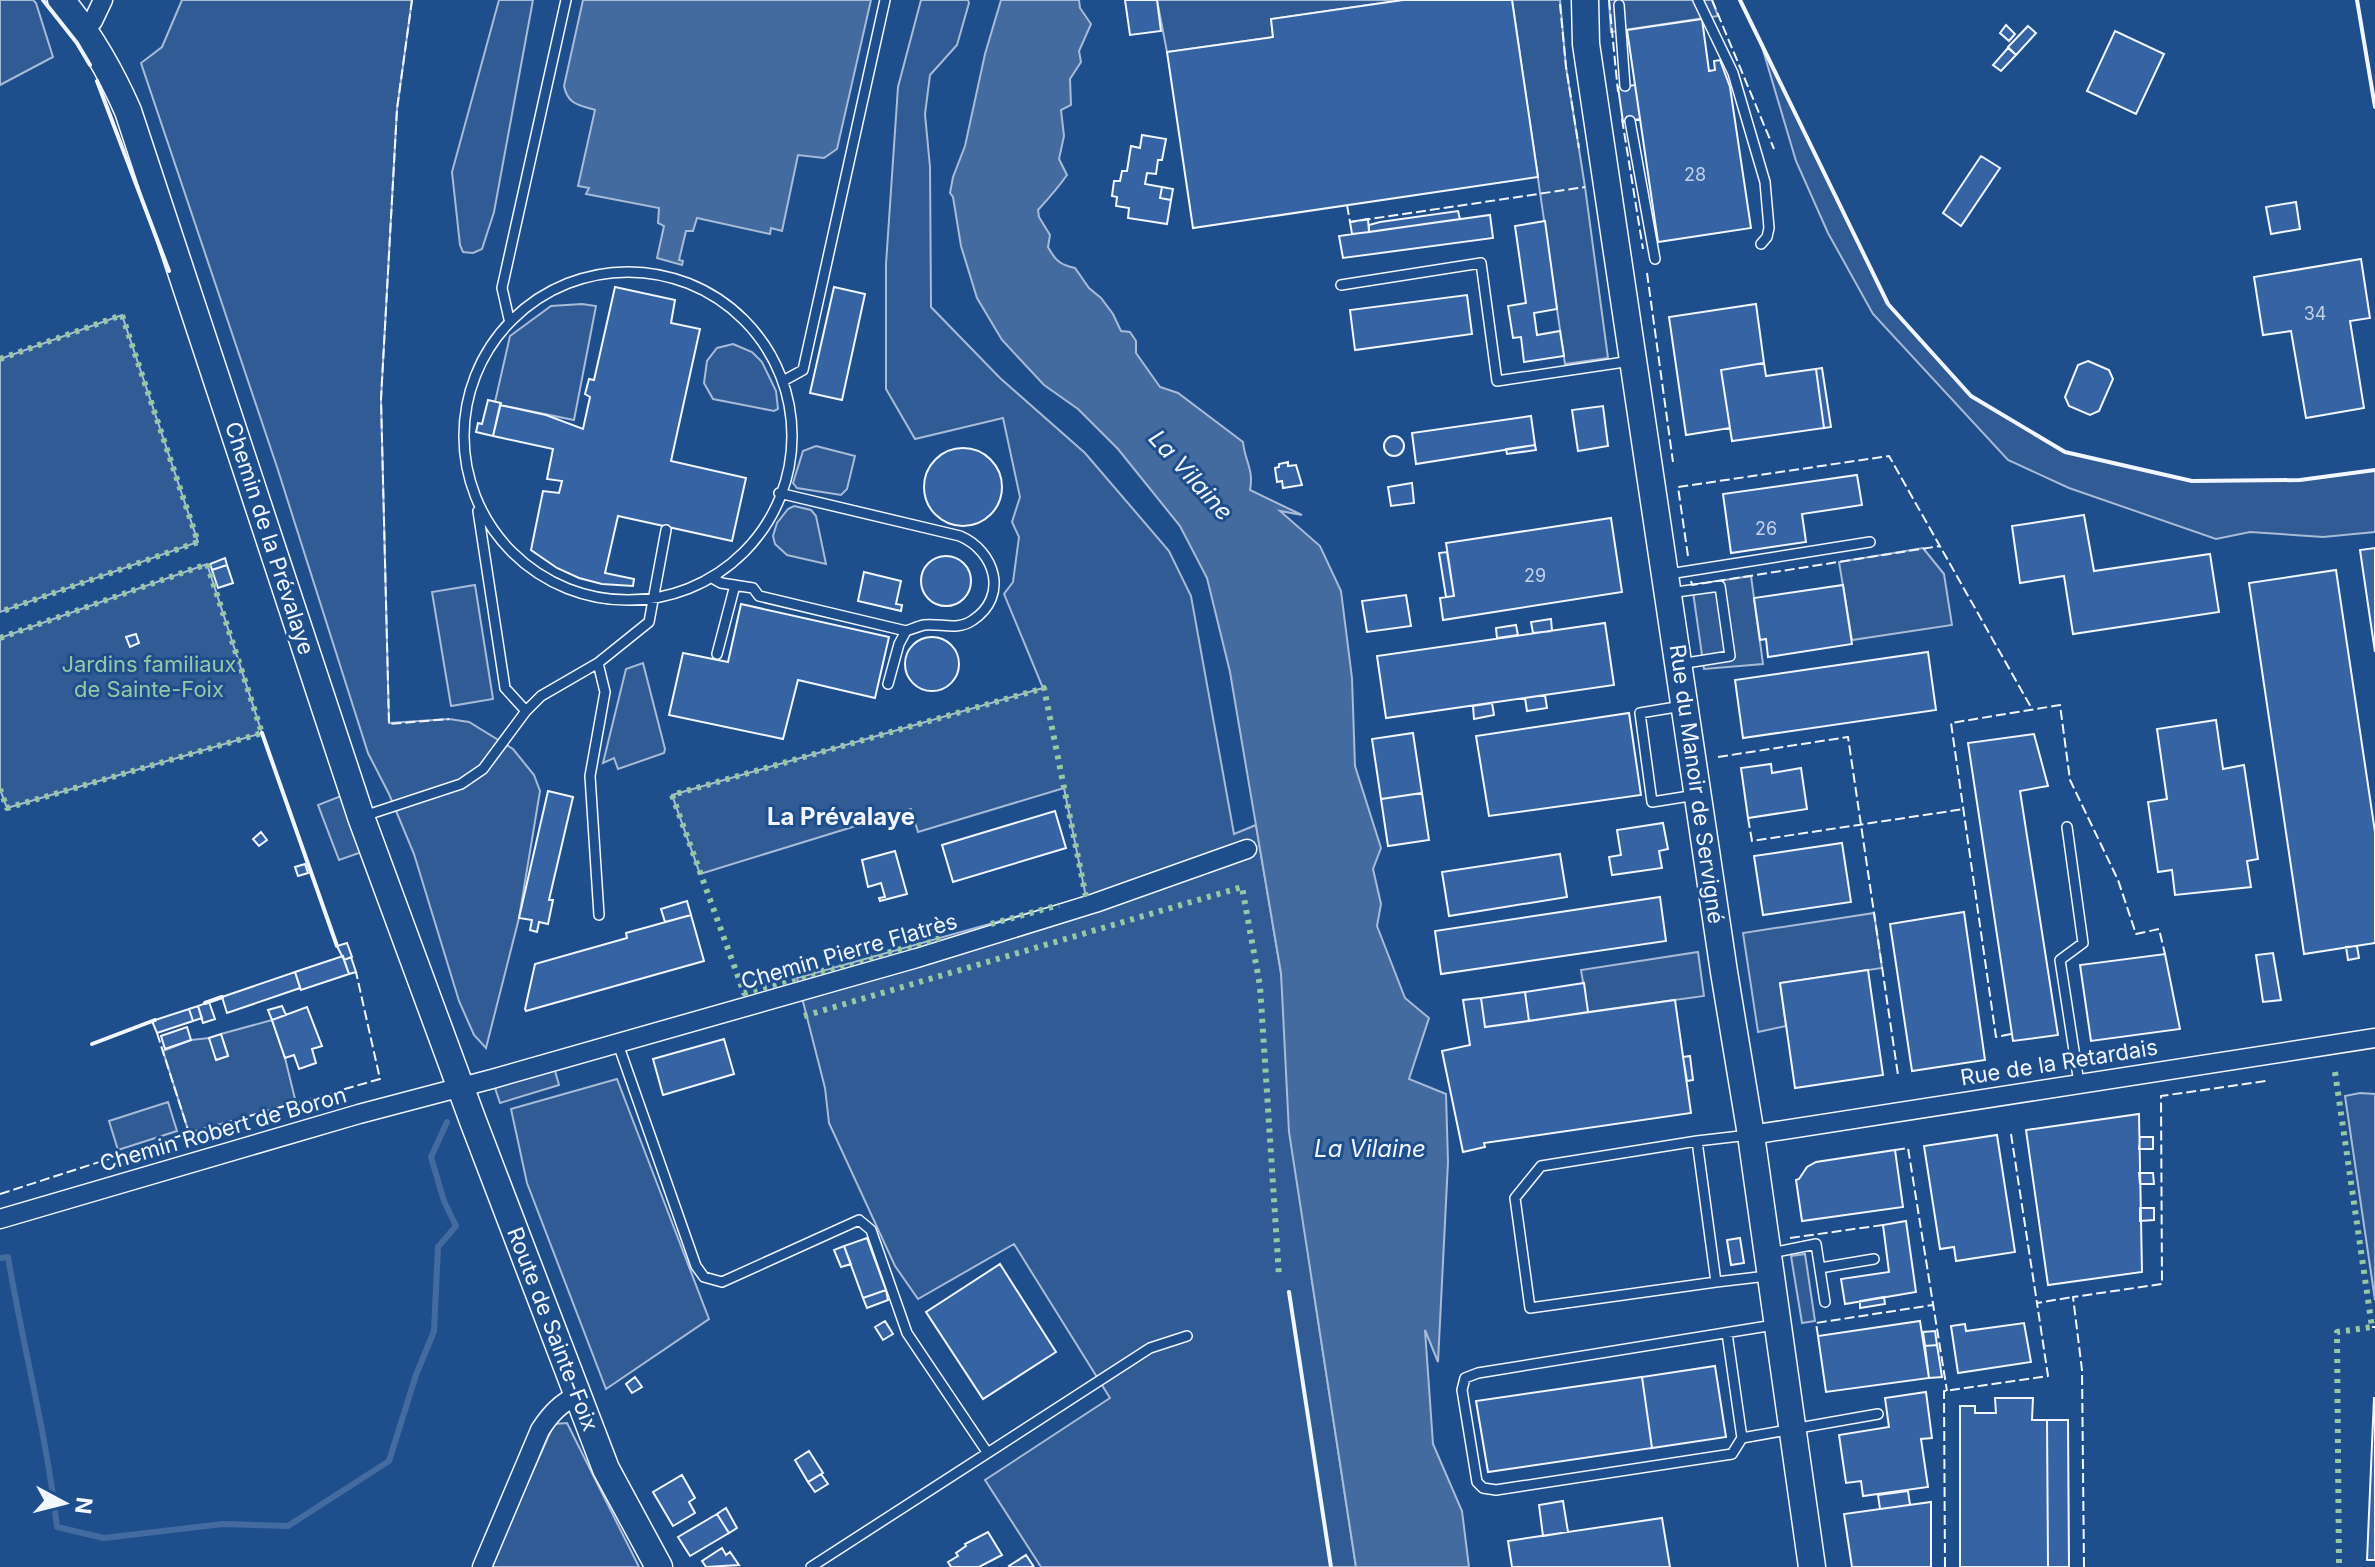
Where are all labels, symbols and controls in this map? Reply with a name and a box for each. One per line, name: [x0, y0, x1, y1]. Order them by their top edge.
house number: 28: [1684, 164, 1706, 185]
house number: 34: [2304, 303, 2326, 324]
street label: Chemin de la Prévalaye: [220, 418, 320, 658]
water label: La Vilaine: [1143, 424, 1239, 526]
house number: 26: [1755, 518, 1777, 539]
house number: 29: [1524, 565, 1546, 586]
street label: Rue du Manoir de Servigné: [1664, 643, 1730, 925]
park label: Jardins familiaux de Sainte-Foix: [61, 651, 237, 702]
district label: La Prévalaye: [767, 802, 915, 831]
street label: Chemin Pierre Flatrès: [738, 908, 960, 994]
street label: Rue de la Retardais: [1958, 1034, 2160, 1090]
street label: Chemin Robert de Boron: [97, 1081, 349, 1177]
water label: La Vilaine: [1314, 1134, 1426, 1163]
street label: Route de Sainte-Foix: [502, 1224, 604, 1434]
north arrow: [24, 1463, 104, 1543]
text: N: [70, 1496, 98, 1515]

